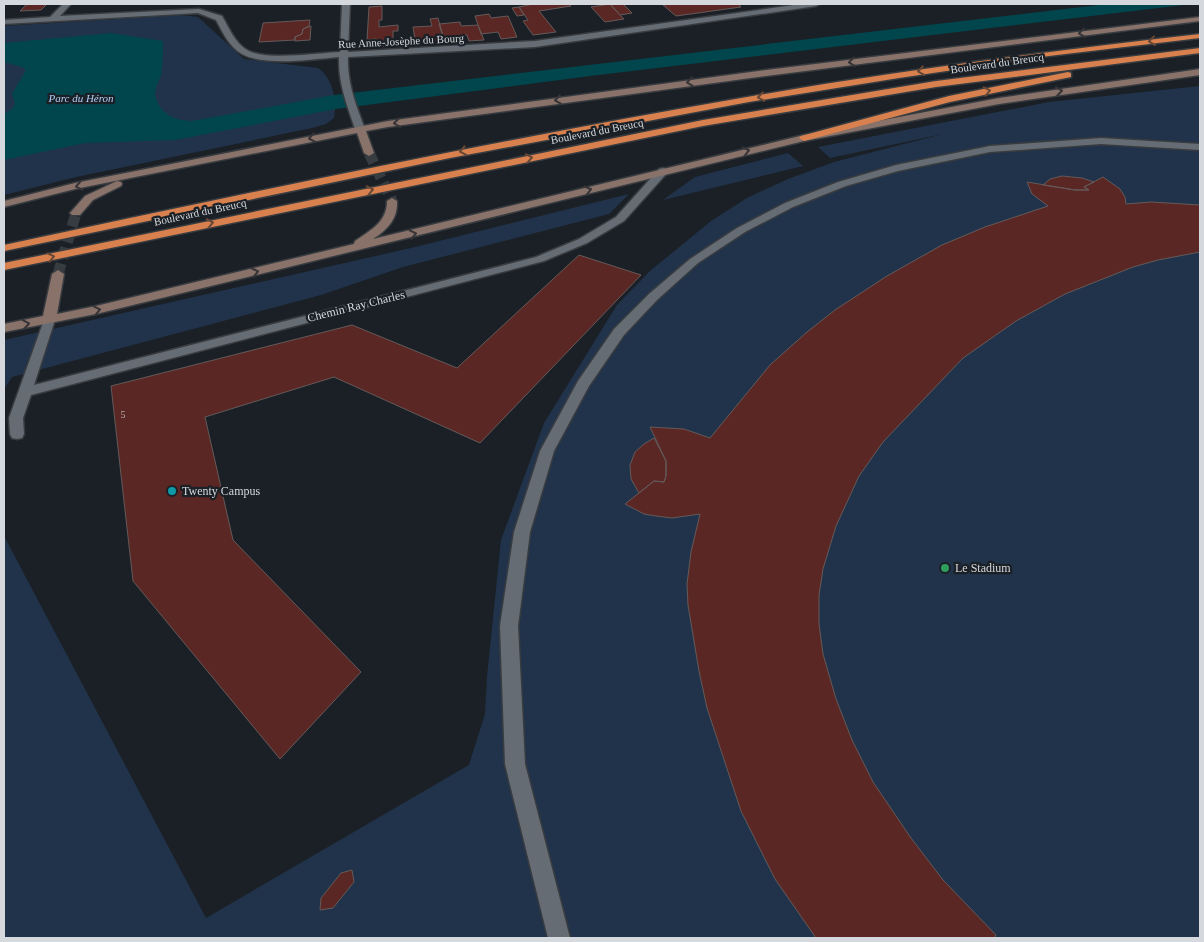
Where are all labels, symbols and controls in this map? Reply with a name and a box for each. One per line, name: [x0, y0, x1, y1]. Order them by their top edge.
one-way arrow: [1078, 27, 1086, 38]
street label: Rue Anne-Josèphe du Bourg: [338, 32, 465, 50]
one-way arrow: [1147, 35, 1155, 46]
street label: Boulevard du Breucq: [950, 50, 1045, 75]
one-way arrow: [847, 56, 855, 67]
one-way arrow: [917, 65, 925, 76]
one-way arrow: [686, 77, 695, 87]
one-way arrow: [982, 86, 991, 97]
one-way arrow: [1054, 87, 1063, 97]
one-way arrow: [756, 91, 765, 101]
park label: Parc du Héron: [47, 92, 114, 104]
one-way arrow: [554, 94, 562, 105]
street label: Boulevard du Breucq: [550, 116, 645, 146]
one-way arrow: [393, 117, 401, 128]
one-way arrow: [308, 133, 316, 143]
one-way arrow: [459, 146, 468, 156]
one-way arrow: [741, 146, 750, 157]
one-way arrow: [524, 153, 533, 163]
one-way arrow: [74, 180, 83, 190]
one-way arrow: [584, 185, 593, 196]
one-way arrow: [365, 186, 374, 196]
street label: Boulevard du Breucq: [153, 196, 248, 228]
one-way arrow: [206, 218, 215, 229]
one-way arrow: [409, 229, 418, 240]
one-way arrow: [47, 252, 56, 263]
one-way arrow: [250, 267, 259, 278]
street label: Chemin Ray Charles: [306, 287, 407, 325]
one-way arrow: [92, 305, 101, 316]
one-way arrow: [22, 320, 31, 330]
house number: 5: [121, 409, 126, 420]
place label: Twenty Campus: [182, 484, 260, 498]
marker: Twenty Campus: [166, 485, 178, 497]
place label: Le Stadium: [955, 561, 1011, 575]
marker: Le Stadium: [939, 562, 951, 574]

